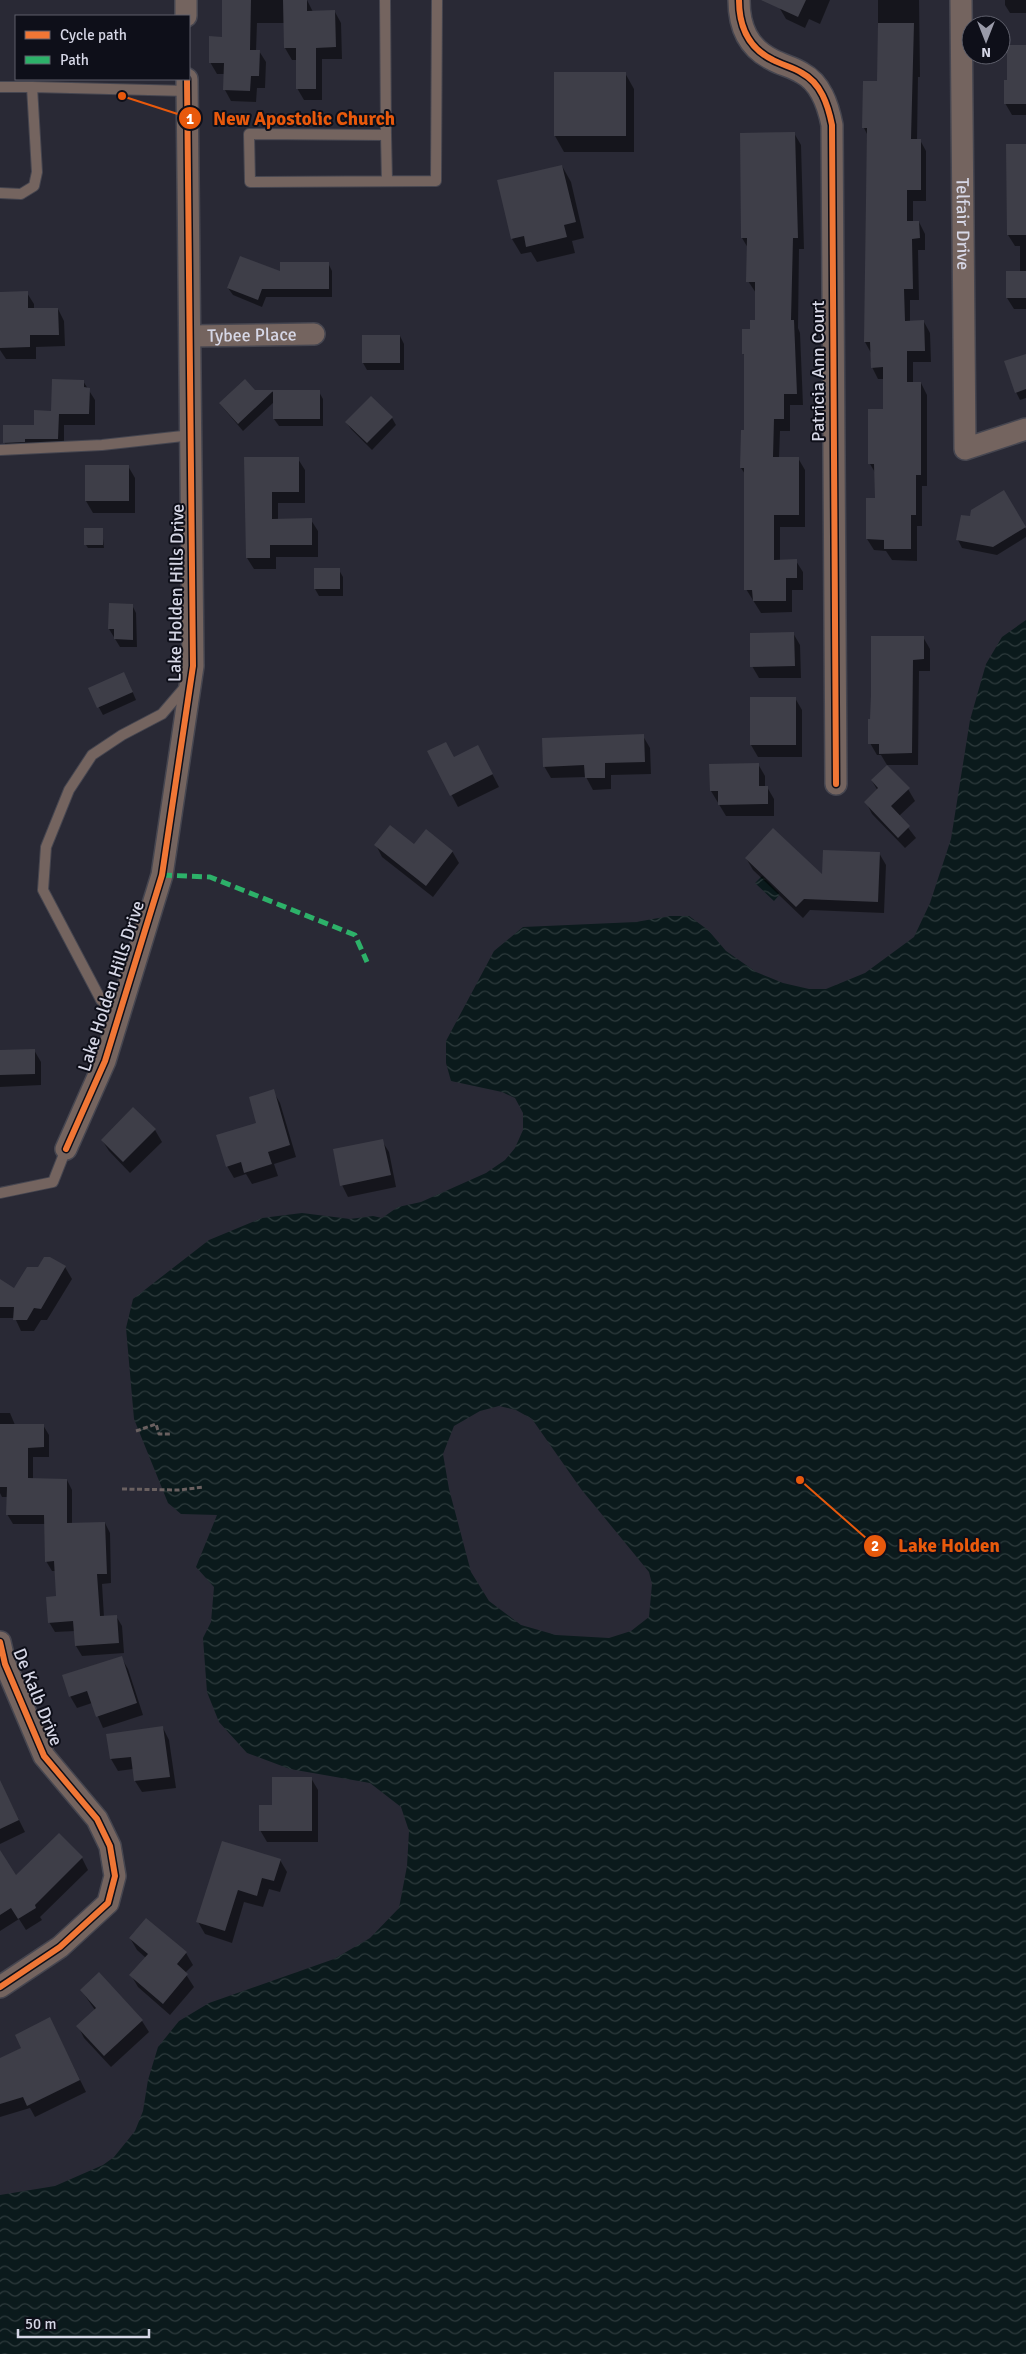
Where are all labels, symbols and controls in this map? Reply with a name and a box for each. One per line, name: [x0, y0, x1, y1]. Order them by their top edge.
legend: [15, 15, 190, 80]
north arrow: [961, 15, 1011, 65]
text: Cycle path: [60, 26, 127, 44]
text: N: [981, 44, 991, 61]
text: Path: [60, 51, 89, 69]
callout: New Apostolic Church: [178, 101, 405, 135]
text: New Apostolic Church: [213, 107, 395, 131]
text: 1: [186, 110, 194, 128]
street label: Telfair Drive: [952, 178, 974, 270]
street label: Patricia Ann Court: [807, 300, 829, 442]
street label: Tybee Place: [207, 323, 297, 347]
street label: Lake Holden Hills Drive: [163, 504, 189, 682]
street label: Lake Holden Hills Drive: [73, 898, 149, 1074]
callout: Lake Holden: [863, 1529, 1010, 1563]
text: Lake Holden: [898, 1534, 1000, 1558]
text: 2: [871, 1537, 879, 1555]
street label: De Kalb Drive: [8, 1645, 68, 1749]
scale bar: [18, 2306, 149, 2338]
text: 50 m: [25, 2315, 56, 2333]

